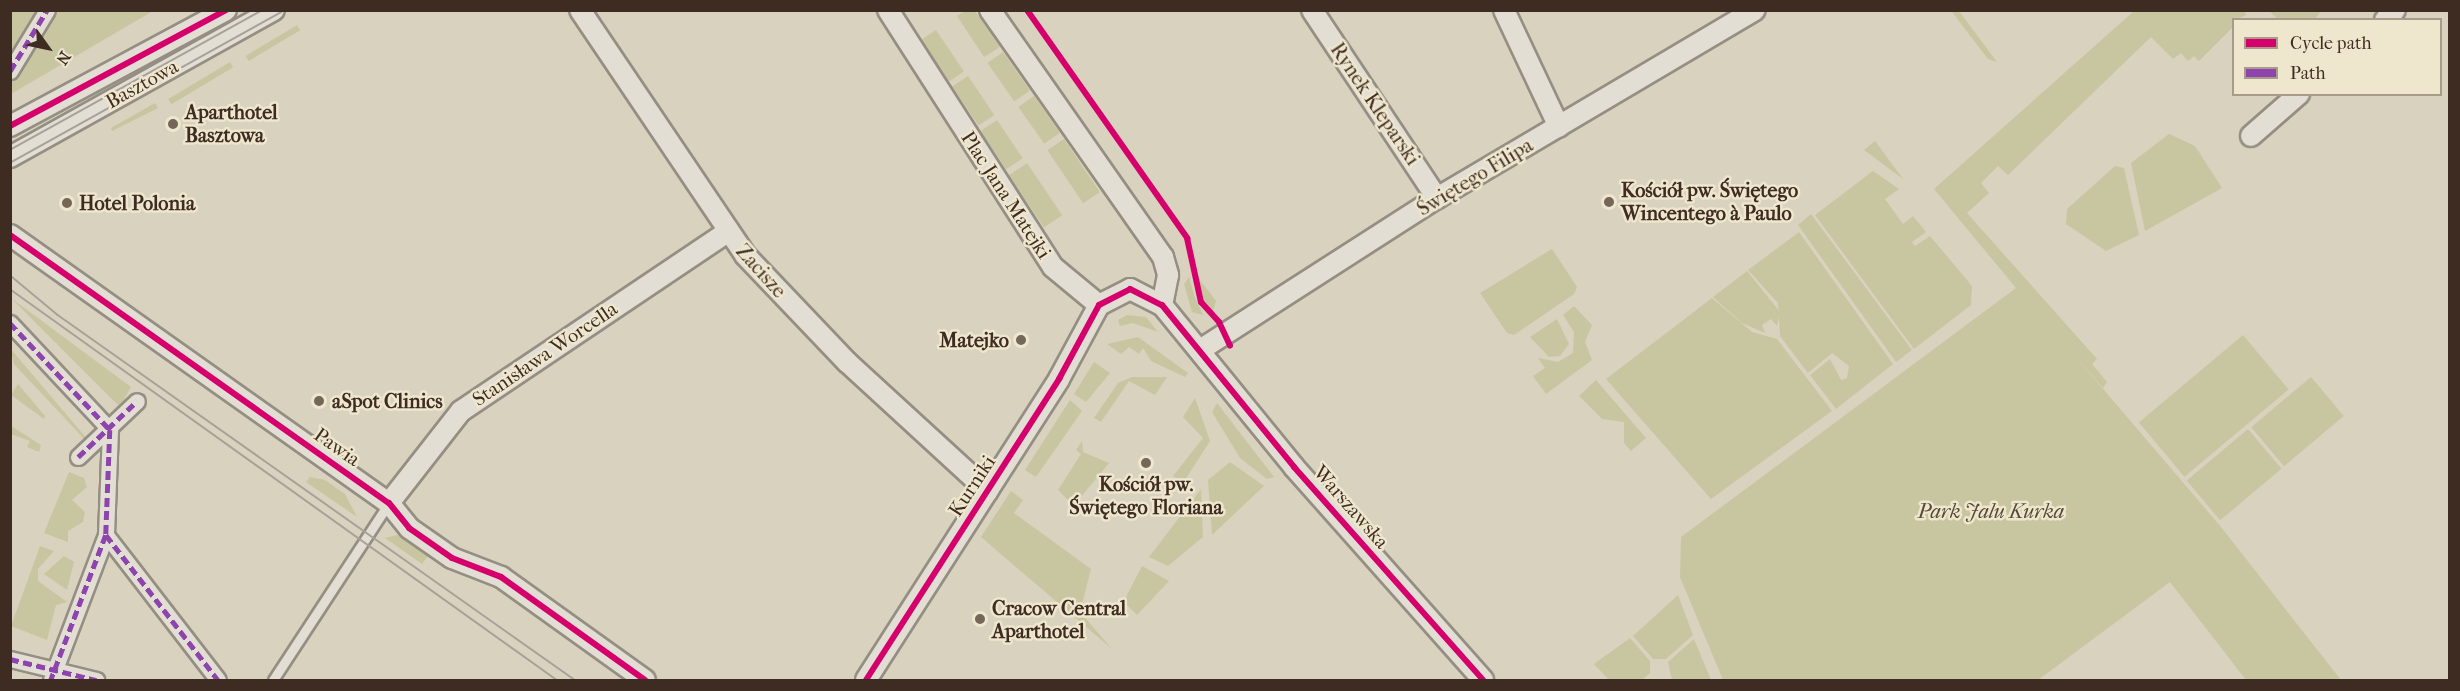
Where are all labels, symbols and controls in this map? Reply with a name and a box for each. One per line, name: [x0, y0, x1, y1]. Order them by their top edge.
north arrow: [18, 18, 78, 78]
legend: [2232, 18, 2442, 96]
text: Cycle path: [2290, 33, 2371, 54]
street label: Rynek Kleparski: [1325, 38, 1425, 170]
text: N: [52, 48, 75, 68]
street label: Basztowa: [102, 54, 182, 114]
text: Path: [2290, 63, 2326, 84]
place label: Aparthotel Basztowa: [185, 100, 277, 147]
marker: Aparthotel Basztowa: [166, 117, 180, 131]
street label: Plac Jana Matejki: [956, 127, 1056, 263]
street label: Świętego Filipa: [1413, 133, 1537, 221]
place label: Kościół pw. Świętego Wincentego à Paulo: [1621, 178, 1798, 225]
place label: Hotel Polonia: [79, 191, 195, 215]
marker: Kościół pw. Świętego Wincentego à Paulo: [1602, 195, 1616, 209]
marker: Hotel Polonia: [60, 196, 74, 210]
street label: Zacisze: [731, 239, 791, 303]
street label: Stanisława Worcella: [468, 297, 622, 411]
place label: Matejko: [939, 328, 1009, 352]
marker: Matejko: [1014, 333, 1028, 347]
place label: aSpot Clinics: [332, 389, 443, 413]
marker: aSpot Clinics: [310, 392, 328, 410]
street label: Pawia: [309, 423, 365, 471]
street label: Kurniki: [944, 451, 1000, 521]
marker: Kościół pw. Świętego Floriana: [1139, 456, 1153, 470]
street label: Warszawska: [1308, 460, 1394, 554]
place label: Kościół pw. Świętego Floriana: [1069, 472, 1223, 519]
park label: Park Jalu Kurka: [1918, 499, 2064, 523]
place label: Cracow Central Aparthotel: [992, 596, 1126, 643]
marker: Cracow Central Aparthotel: [973, 612, 987, 626]

